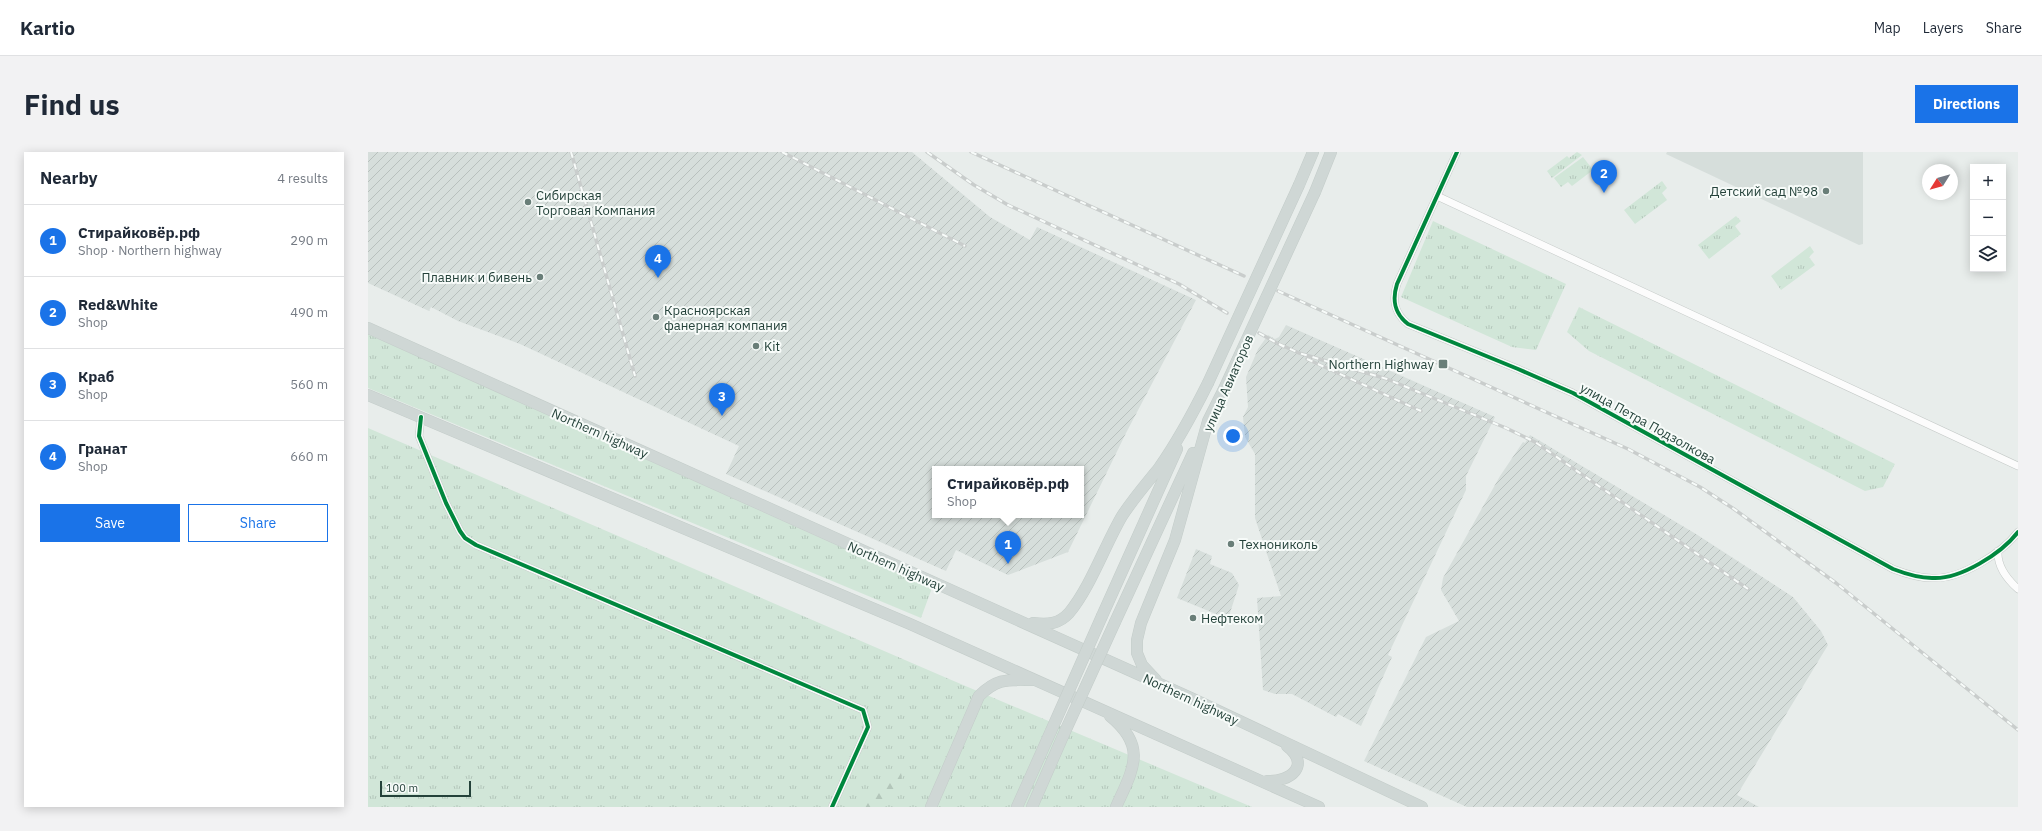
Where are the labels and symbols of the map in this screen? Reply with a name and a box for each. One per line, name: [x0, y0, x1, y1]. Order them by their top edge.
pin: 2: [1591, 160, 1617, 193]
north arrow: [1922, 164, 1958, 200]
place label: Детский сад №98: [1710, 183, 1818, 200]
marker: Детский сад №98: [1821, 186, 1831, 196]
place label: Сибирская Торговая Компания: [536, 187, 656, 219]
marker: Сибирская Торговая Компания: [523, 197, 533, 207]
pin: 4: [645, 245, 671, 278]
place label: Плавник и бивень: [421, 269, 532, 286]
marker: Плавник и бивень: [535, 272, 545, 282]
place label: Красноярская фанерная компания: [664, 302, 788, 334]
marker: Красноярская фанерная компания: [651, 312, 661, 322]
street label: улица Авиаторов: [1199, 332, 1257, 434]
place label: Kit: [764, 338, 780, 355]
marker: Kit: [751, 341, 761, 351]
place label: Northern Highway: [1329, 356, 1435, 373]
marker: Northern Highway: [1437, 358, 1449, 370]
street label: улица Петра Подзолкова: [1577, 379, 1718, 468]
pin: 3: [709, 383, 735, 416]
street label: Northern highway: [549, 405, 651, 463]
your location: [1223, 426, 1243, 446]
pin: 1: [995, 531, 1021, 564]
place label: Технониколь: [1239, 536, 1318, 553]
street label: Northern highway: [845, 538, 947, 596]
marker: Технониколь: [1226, 539, 1236, 549]
place label: Нефтеком: [1201, 610, 1263, 627]
marker: Нефтеком: [1188, 613, 1198, 623]
street label: Northern highway: [1140, 670, 1242, 729]
scale bar: [380, 779, 471, 798]

